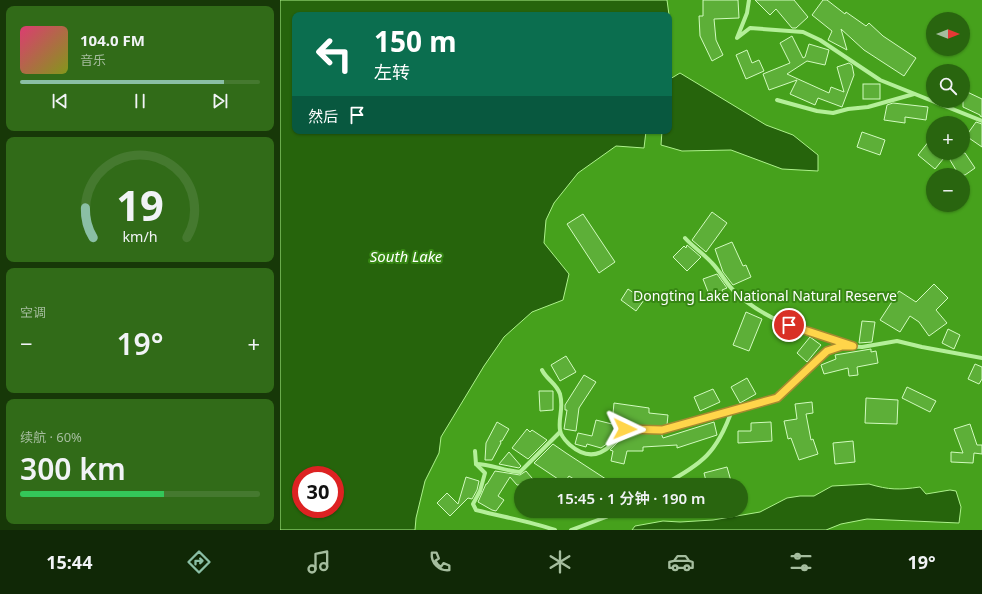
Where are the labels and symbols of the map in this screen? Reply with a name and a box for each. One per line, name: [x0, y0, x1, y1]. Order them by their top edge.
north arrow: [926, 12, 970, 56]
water label: South Lake: [370, 246, 443, 266]
park label: Dongting Lake National Natural Reserve: [633, 286, 897, 305]
pin: [772, 308, 806, 342]
position arrow: [604, 408, 646, 450]
speed limit sign: 30: [292, 466, 344, 518]

